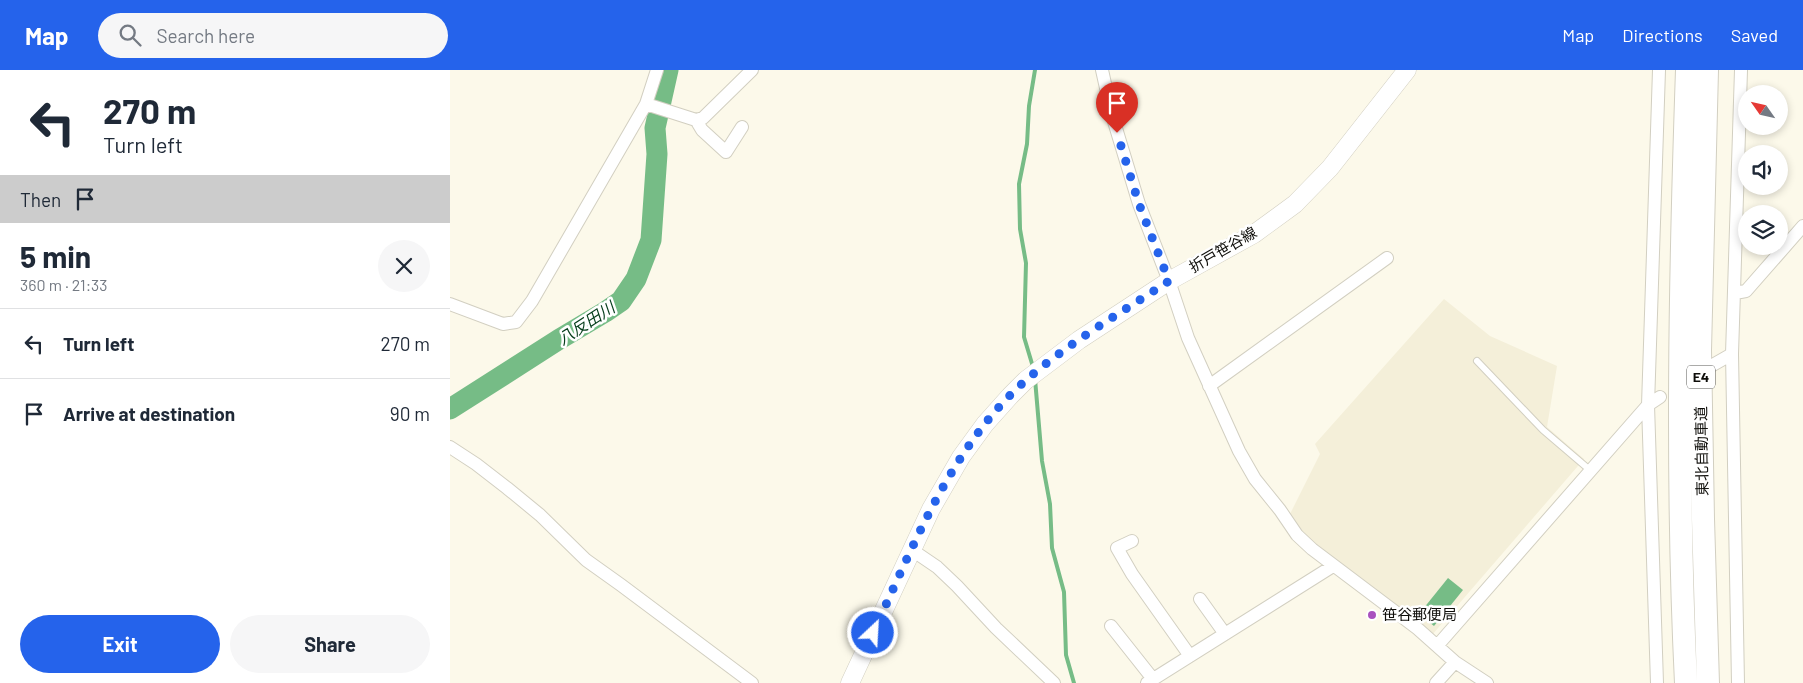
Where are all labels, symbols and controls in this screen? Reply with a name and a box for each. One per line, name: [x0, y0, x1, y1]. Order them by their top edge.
search box: [98, 13, 448, 58]
text: Map: [25, 21, 68, 50]
icon: search: [116, 21, 144, 49]
text: Search here: [156, 24, 255, 47]
text: Map: [1562, 24, 1594, 46]
text: Directions: [1622, 24, 1703, 46]
text: Saved: [1731, 24, 1778, 46]
pin: [1096, 82, 1138, 133]
north arrow: [1738, 85, 1788, 135]
map controls: [1738, 85, 1788, 255]
text: 270 m: [103, 89, 196, 131]
icon: arrive: [1103, 89, 1131, 117]
icon: left: [20, 90, 85, 155]
text: Turn left: [103, 131, 183, 157]
button: sound: [1738, 145, 1788, 195]
icon: arrive: [71, 185, 99, 213]
text: Then: [20, 188, 61, 211]
button: layers: [1738, 205, 1788, 255]
street label: 折戸笹谷線: [1186, 223, 1259, 276]
text: 5 min: [20, 238, 91, 274]
button: close: [378, 240, 430, 292]
text: 360 m · 21:33: [20, 275, 108, 294]
water label: 八反田川: [554, 296, 619, 348]
icon: left: [20, 330, 48, 358]
text: Turn left: [63, 332, 134, 355]
text: 270 m: [381, 332, 430, 355]
road number: E4: [1687, 366, 1715, 388]
icon: arrive: [20, 400, 48, 428]
text: Arrive at destination: [63, 402, 235, 425]
text: 90 m: [390, 402, 430, 425]
street label: 東北自動車道: [1691, 406, 1711, 496]
place label: 笹谷郵便局: [1382, 605, 1457, 623]
position arrow: [846, 606, 898, 658]
marker: 笹谷郵便局: [1366, 609, 1378, 621]
button: Exit: [20, 615, 220, 673]
button: Share: [230, 615, 430, 673]

